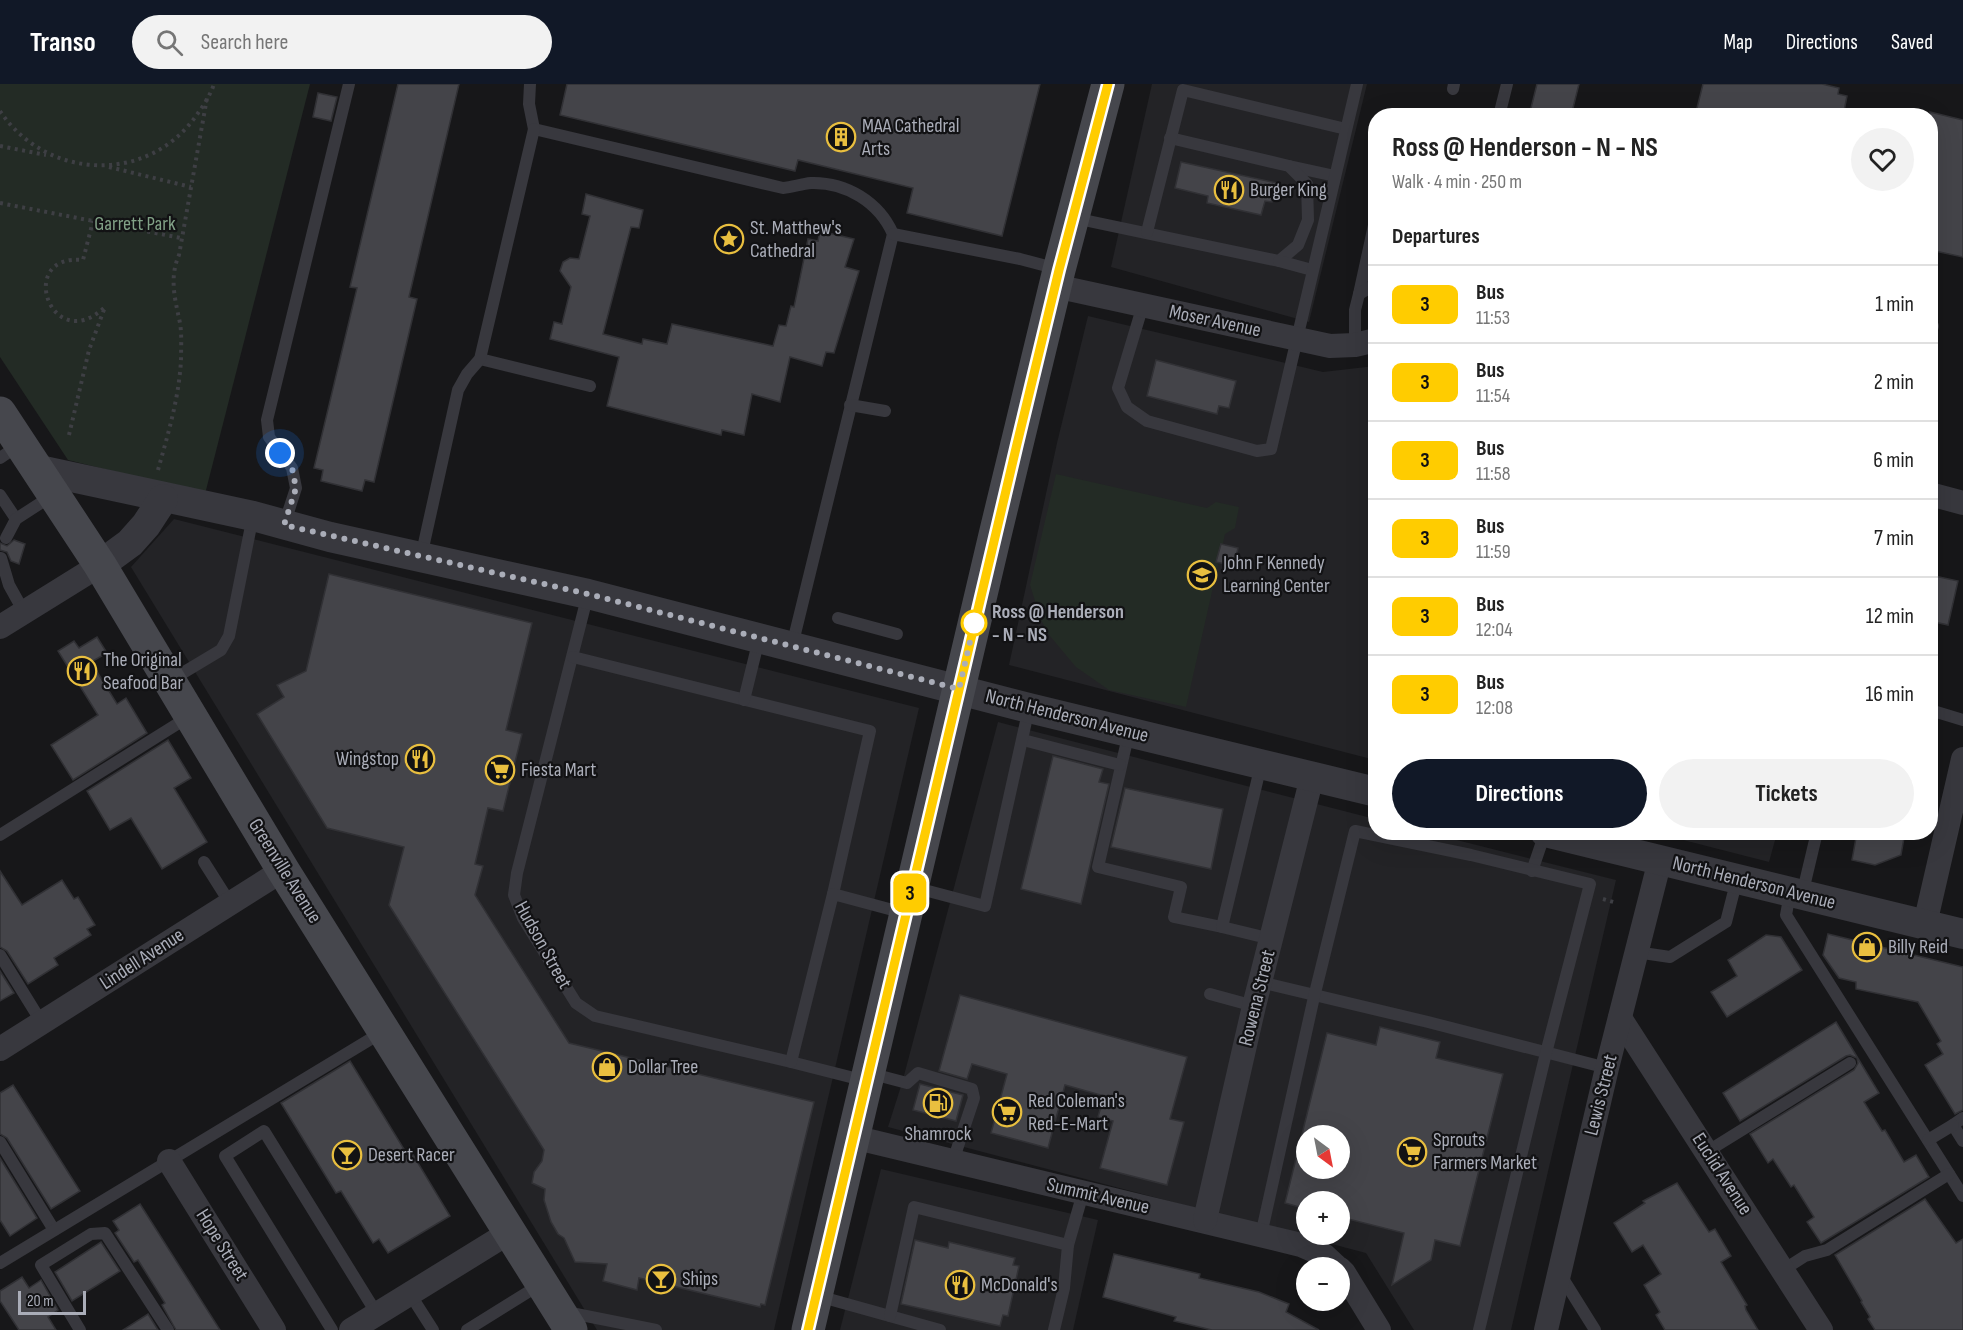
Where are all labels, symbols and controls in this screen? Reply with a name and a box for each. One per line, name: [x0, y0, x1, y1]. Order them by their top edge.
search box: [132, 15, 552, 69]
text: Transo: [30, 26, 96, 59]
icon: search: [153, 26, 186, 59]
text: Search here: [201, 29, 288, 56]
text: Map: [1723, 30, 1753, 55]
text: Directions: [1786, 30, 1858, 55]
text: Saved: [1891, 30, 1933, 55]
place label: MAA Cathedral Arts: [861, 114, 959, 161]
building icon: MAA Cathedral Arts: [825, 121, 857, 153]
button: heart: [1851, 128, 1914, 191]
text: Ross @ Henderson - N - NS: [1392, 131, 1658, 164]
text: Walk · 4 min · 250 m: [1392, 170, 1522, 194]
restaurant icon: Burger King: [1213, 174, 1245, 206]
place label: Burger King: [1250, 178, 1327, 202]
park label: Garrett Park: [94, 212, 176, 236]
place label: St. Matthew's Cathedral: [750, 216, 842, 263]
place icon: St. Matthew's Cathedral: [713, 223, 745, 255]
text: Departures: [1392, 223, 1480, 250]
text: Bus: [1476, 279, 1505, 306]
text: 1 min: [1875, 291, 1914, 318]
text: 3: [1420, 292, 1430, 317]
street label: Moser Avenue: [1167, 300, 1263, 342]
text: 11:53: [1476, 306, 1510, 330]
text: Bus: [1476, 357, 1505, 384]
text: 2 min: [1874, 369, 1914, 396]
text: 3: [1420, 370, 1430, 395]
text: 11:54: [1476, 384, 1510, 408]
text: Bus: [1476, 435, 1505, 462]
your location: [265, 438, 295, 468]
text: 6 min: [1873, 447, 1914, 474]
text: 3: [1420, 448, 1430, 473]
text: 11:58: [1476, 462, 1511, 486]
text: Bus: [1476, 513, 1505, 540]
text: 7 min: [1874, 525, 1914, 552]
text: 3: [1420, 526, 1430, 551]
text: 11:59: [1476, 540, 1511, 564]
place label: John F Kennedy Learning Center: [1222, 551, 1330, 598]
school or university icon: John F Kennedy Learning Center: [1186, 559, 1218, 591]
text: Bus: [1476, 591, 1505, 618]
place label: Ross @ Henderson - N - NS: [992, 600, 1124, 647]
text: 12 min: [1866, 603, 1914, 630]
text: 3: [1420, 604, 1430, 629]
marker: Ross @ Henderson - N - NS: [961, 610, 987, 636]
text: 12:04: [1476, 618, 1513, 642]
place label: The Original Seafood Bar: [103, 648, 183, 695]
restaurant icon: The Original Seafood Bar: [66, 655, 98, 687]
text: Bus: [1476, 669, 1505, 696]
text: 16 min: [1866, 681, 1914, 708]
text: 3: [1420, 682, 1430, 707]
street label: North Henderson Avenue: [983, 684, 1151, 748]
text: 12:08: [1476, 696, 1513, 720]
restaurant icon: Wingstop: [404, 743, 436, 775]
place label: Wingstop: [336, 747, 399, 771]
supermarket icon: Fiesta Mart: [484, 754, 516, 786]
place label: Fiesta Mart: [521, 758, 596, 782]
button: Directions: [1392, 759, 1647, 828]
button: Tickets: [1659, 759, 1914, 828]
street label: Greenville Avenue: [243, 814, 327, 928]
street label: North Henderson Avenue: [1670, 851, 1838, 915]
line badge: 3: [890, 874, 930, 912]
text: 3: [905, 881, 915, 906]
street label: Hudson Street: [509, 897, 577, 993]
street label: Lindell Avenue: [95, 923, 189, 995]
shop icon: Billy Reid: [1851, 931, 1883, 963]
place label: Billy Reid: [1888, 935, 1948, 959]
street label: Rowena Street: [1233, 948, 1281, 1048]
shop icon: Dollar Tree: [591, 1051, 623, 1083]
street label: Lewis Street: [1579, 1052, 1623, 1138]
place label: Dollar Tree: [628, 1055, 698, 1079]
fuel station icon: Shamrock: [922, 1087, 954, 1119]
place label: Red Coleman's Red-E-Mart: [1028, 1089, 1125, 1136]
supermarket icon: Red Coleman's Red-E-Mart: [991, 1096, 1023, 1128]
place label: Shamrock: [904, 1122, 972, 1146]
north arrow: [1296, 1125, 1350, 1179]
map controls: [1296, 1125, 1350, 1311]
place label: Sprouts Farmers Market: [1433, 1128, 1537, 1175]
street label: Euclid Avenue: [1687, 1129, 1757, 1219]
supermarket icon: Sprouts Farmers Market: [1396, 1136, 1428, 1168]
bar icon: Desert Racer: [331, 1139, 363, 1171]
place label: Desert Racer: [368, 1143, 455, 1167]
street label: Summit Avenue: [1044, 1173, 1152, 1219]
button: +: [1296, 1191, 1350, 1245]
street label: Hope Street: [191, 1205, 253, 1285]
button: −: [1296, 1257, 1350, 1311]
bar icon: Ships: [645, 1263, 677, 1295]
place label: Ships: [682, 1267, 718, 1291]
restaurant icon: McDonald's: [944, 1269, 976, 1301]
place label: McDonald's: [981, 1273, 1058, 1297]
scale bar: [18, 1288, 86, 1316]
text: 20 m: [27, 1292, 54, 1311]

